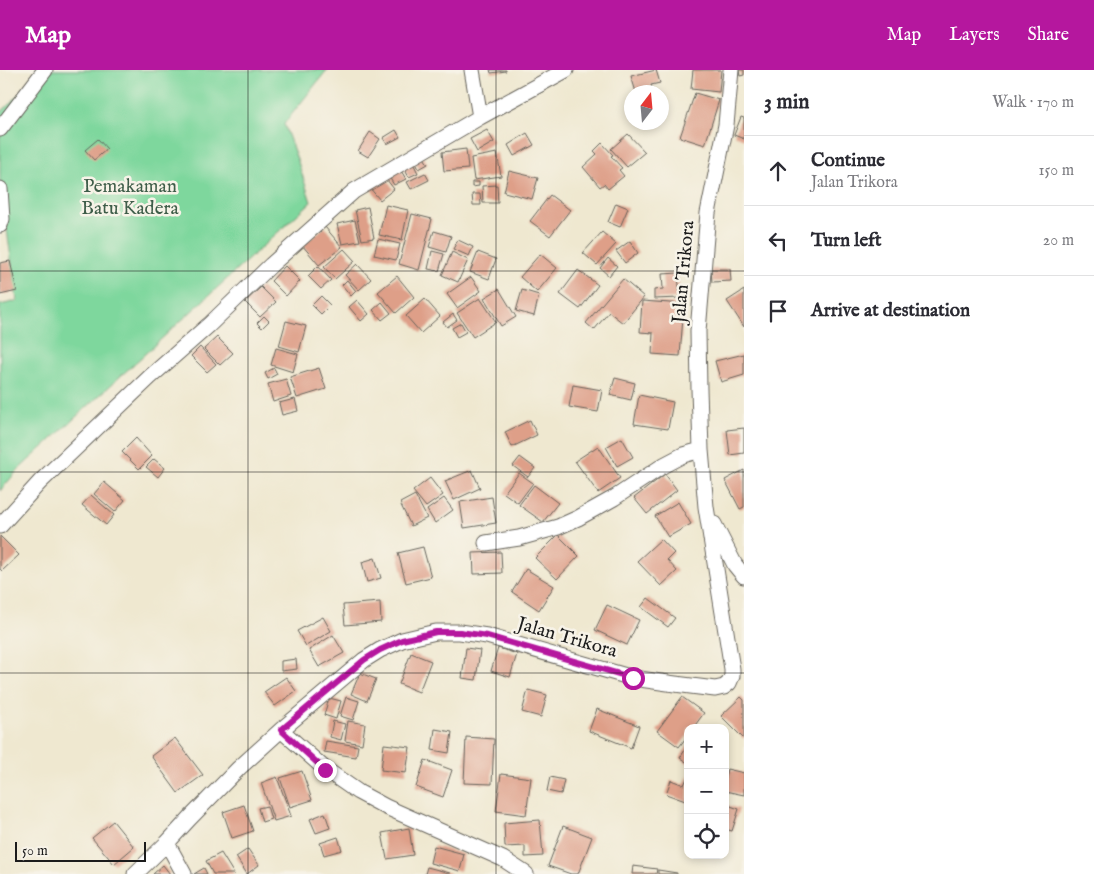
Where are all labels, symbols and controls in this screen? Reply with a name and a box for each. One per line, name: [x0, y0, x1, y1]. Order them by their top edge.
text: Map: [25, 20, 71, 51]
text: Map: [887, 24, 921, 47]
text: Layers: [949, 24, 1000, 47]
text: Share: [1028, 24, 1069, 47]
north arrow: [624, 85, 669, 130]
text: 3 min: [764, 89, 809, 116]
text: Walk · 170 m: [992, 93, 1074, 113]
text: Continue: [811, 149, 885, 173]
icon: ahead: [764, 157, 792, 185]
text: 150 m: [1039, 161, 1074, 181]
text: Jalan Trikora: [811, 173, 898, 193]
park label: Pemakaman Batu Kadera: [81, 175, 179, 221]
street label: Jalan Trikora: [667, 219, 701, 326]
icon: left: [764, 227, 792, 255]
text: Turn left: [811, 229, 882, 253]
text: 20 m: [1043, 231, 1074, 251]
icon: arrive: [764, 297, 792, 325]
text: Arrive at destination: [811, 299, 970, 323]
street label: Jalan Trikora: [512, 612, 621, 664]
route start: [622, 667, 645, 690]
map controls: [684, 724, 729, 859]
button: +: [684, 724, 729, 769]
route end: [314, 759, 337, 782]
button: −: [684, 769, 729, 814]
button: locate: [684, 814, 729, 859]
scale bar: [15, 839, 146, 862]
text: 50 m: [22, 842, 48, 860]

